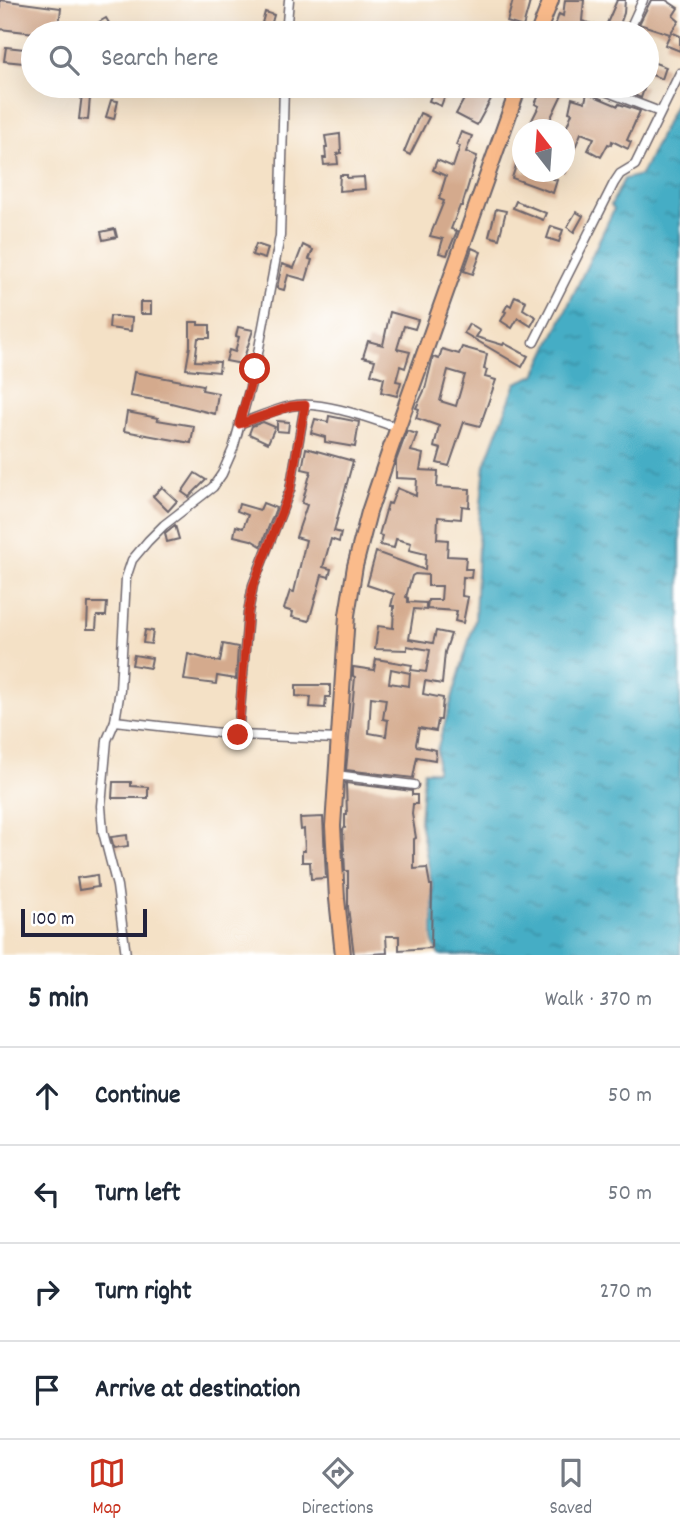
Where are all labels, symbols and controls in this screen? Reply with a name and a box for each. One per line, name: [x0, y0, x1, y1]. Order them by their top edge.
search box: [21, 21, 659, 98]
icon: search: [45, 41, 83, 79]
text: Search here: [101, 41, 219, 78]
north arrow: [512, 119, 575, 182]
route start: [239, 353, 270, 384]
route end: [222, 719, 253, 750]
scale bar: [21, 906, 147, 938]
text: 100 m: [32, 907, 74, 934]
text: 5 min: [28, 979, 89, 1022]
text: Walk · 370 m: [545, 984, 652, 1017]
icon: ahead: [28, 1077, 66, 1115]
text: Continue: [95, 1078, 180, 1115]
text: 50 m: [608, 1080, 652, 1113]
icon: left: [28, 1175, 66, 1213]
text: Turn left: [95, 1176, 181, 1213]
text: 50 m: [608, 1178, 652, 1211]
icon: right: [28, 1273, 66, 1311]
text: Turn right: [95, 1274, 192, 1311]
text: 270 m: [600, 1276, 652, 1309]
icon: arrive: [28, 1371, 66, 1409]
text: Arrive at destination: [95, 1372, 300, 1409]
tab: Map: [88, 1454, 126, 1523]
tab: Directions: [302, 1454, 374, 1523]
tab: Saved: [550, 1454, 592, 1523]

